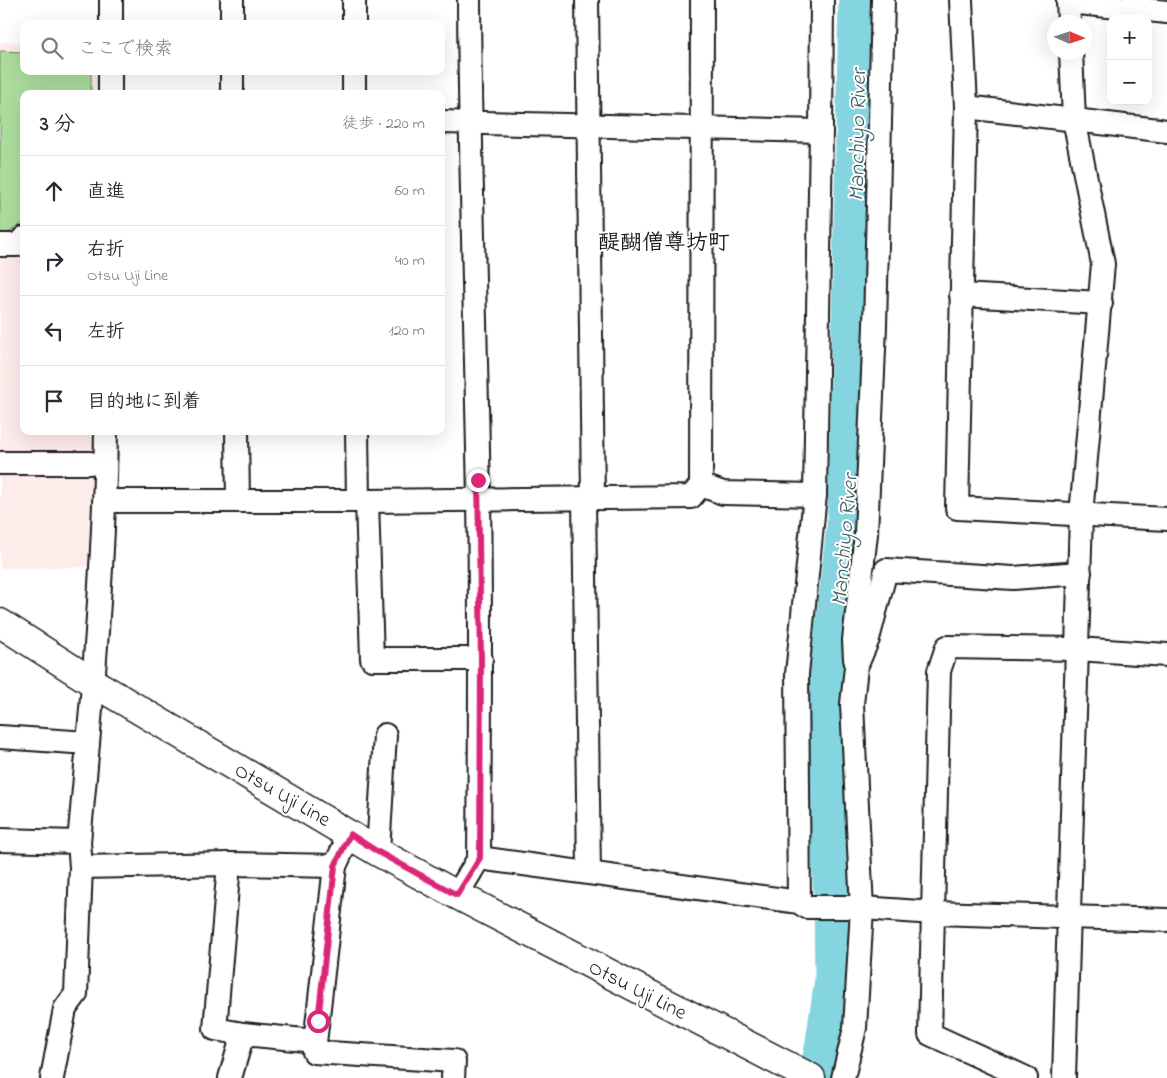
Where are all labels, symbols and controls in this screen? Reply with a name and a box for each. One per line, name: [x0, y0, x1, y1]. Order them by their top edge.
north arrow: [1047, 15, 1092, 60]
map controls: [1107, 15, 1152, 105]
button: +: [1107, 15, 1152, 60]
search box: [20, 20, 445, 75]
icon: search: [38, 34, 66, 62]
text: ここで検索: [78, 36, 173, 63]
button: −: [1107, 60, 1152, 105]
water label: Manchiyo River: [842, 66, 876, 201]
text: 3 分: [40, 110, 75, 140]
text: 徒歩 · 220 m: [342, 112, 425, 136]
icon: ahead: [40, 177, 68, 205]
text: 直進: [87, 179, 125, 206]
text: 60 m: [395, 179, 425, 203]
district label: 醍醐僧尊坊町: [598, 228, 730, 260]
text: 右折: [87, 237, 125, 264]
icon: right: [40, 247, 68, 275]
text: 40 m: [395, 249, 425, 273]
text: Otsu Uji Line: [87, 264, 168, 288]
icon: left: [40, 317, 68, 345]
text: 左折: [87, 319, 125, 346]
text: 120 m: [389, 319, 425, 343]
icon: arrive: [40, 387, 68, 415]
text: 目的地に到着: [87, 389, 201, 416]
route end: [467, 469, 490, 492]
water label: Manchiyo River: [824, 470, 868, 607]
street label: Otsu Uji Line: [228, 756, 336, 836]
street label: Otsu Uji Line: [583, 953, 692, 1029]
route start: [307, 1010, 330, 1033]

